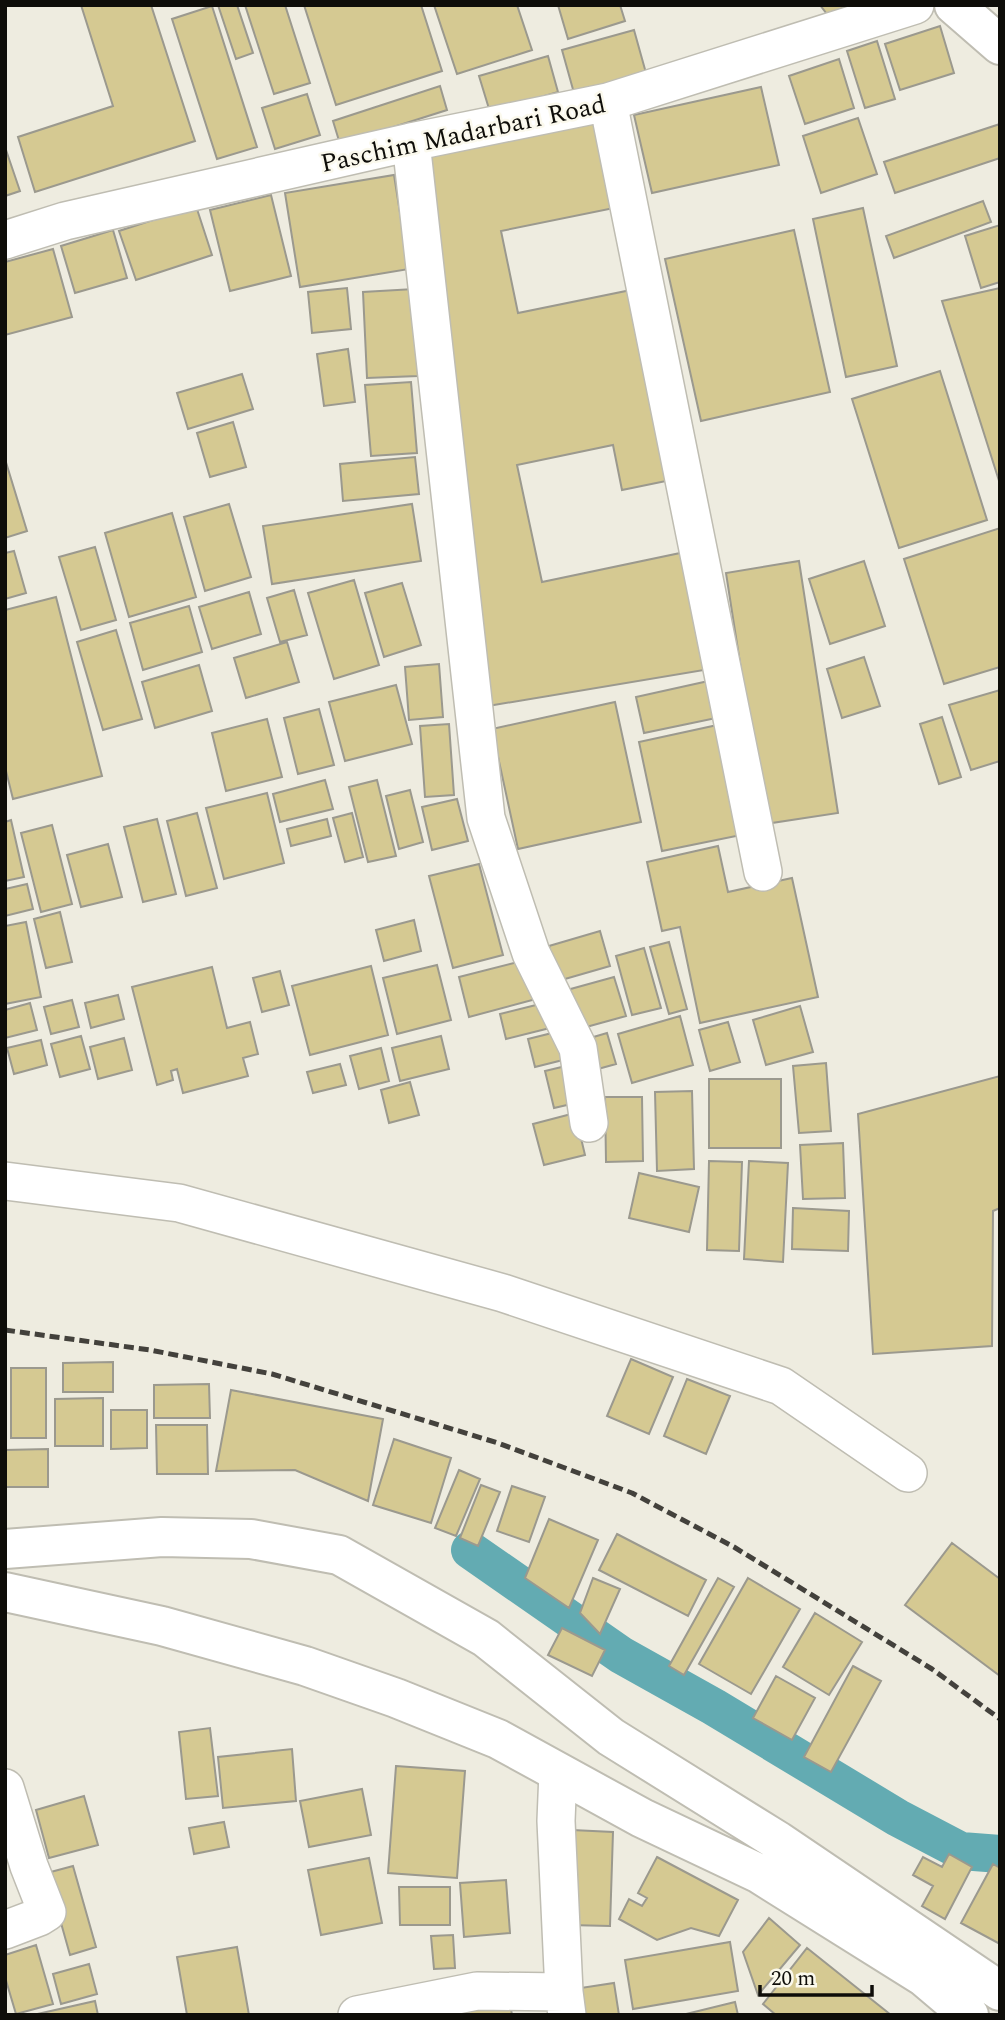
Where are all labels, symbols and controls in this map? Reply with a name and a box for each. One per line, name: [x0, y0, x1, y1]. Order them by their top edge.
street label: Paschim Madarbari Road: [317, 84, 610, 184]
scale bar: [760, 1954, 872, 1998]
text: 20 m: [771, 1963, 815, 1995]

